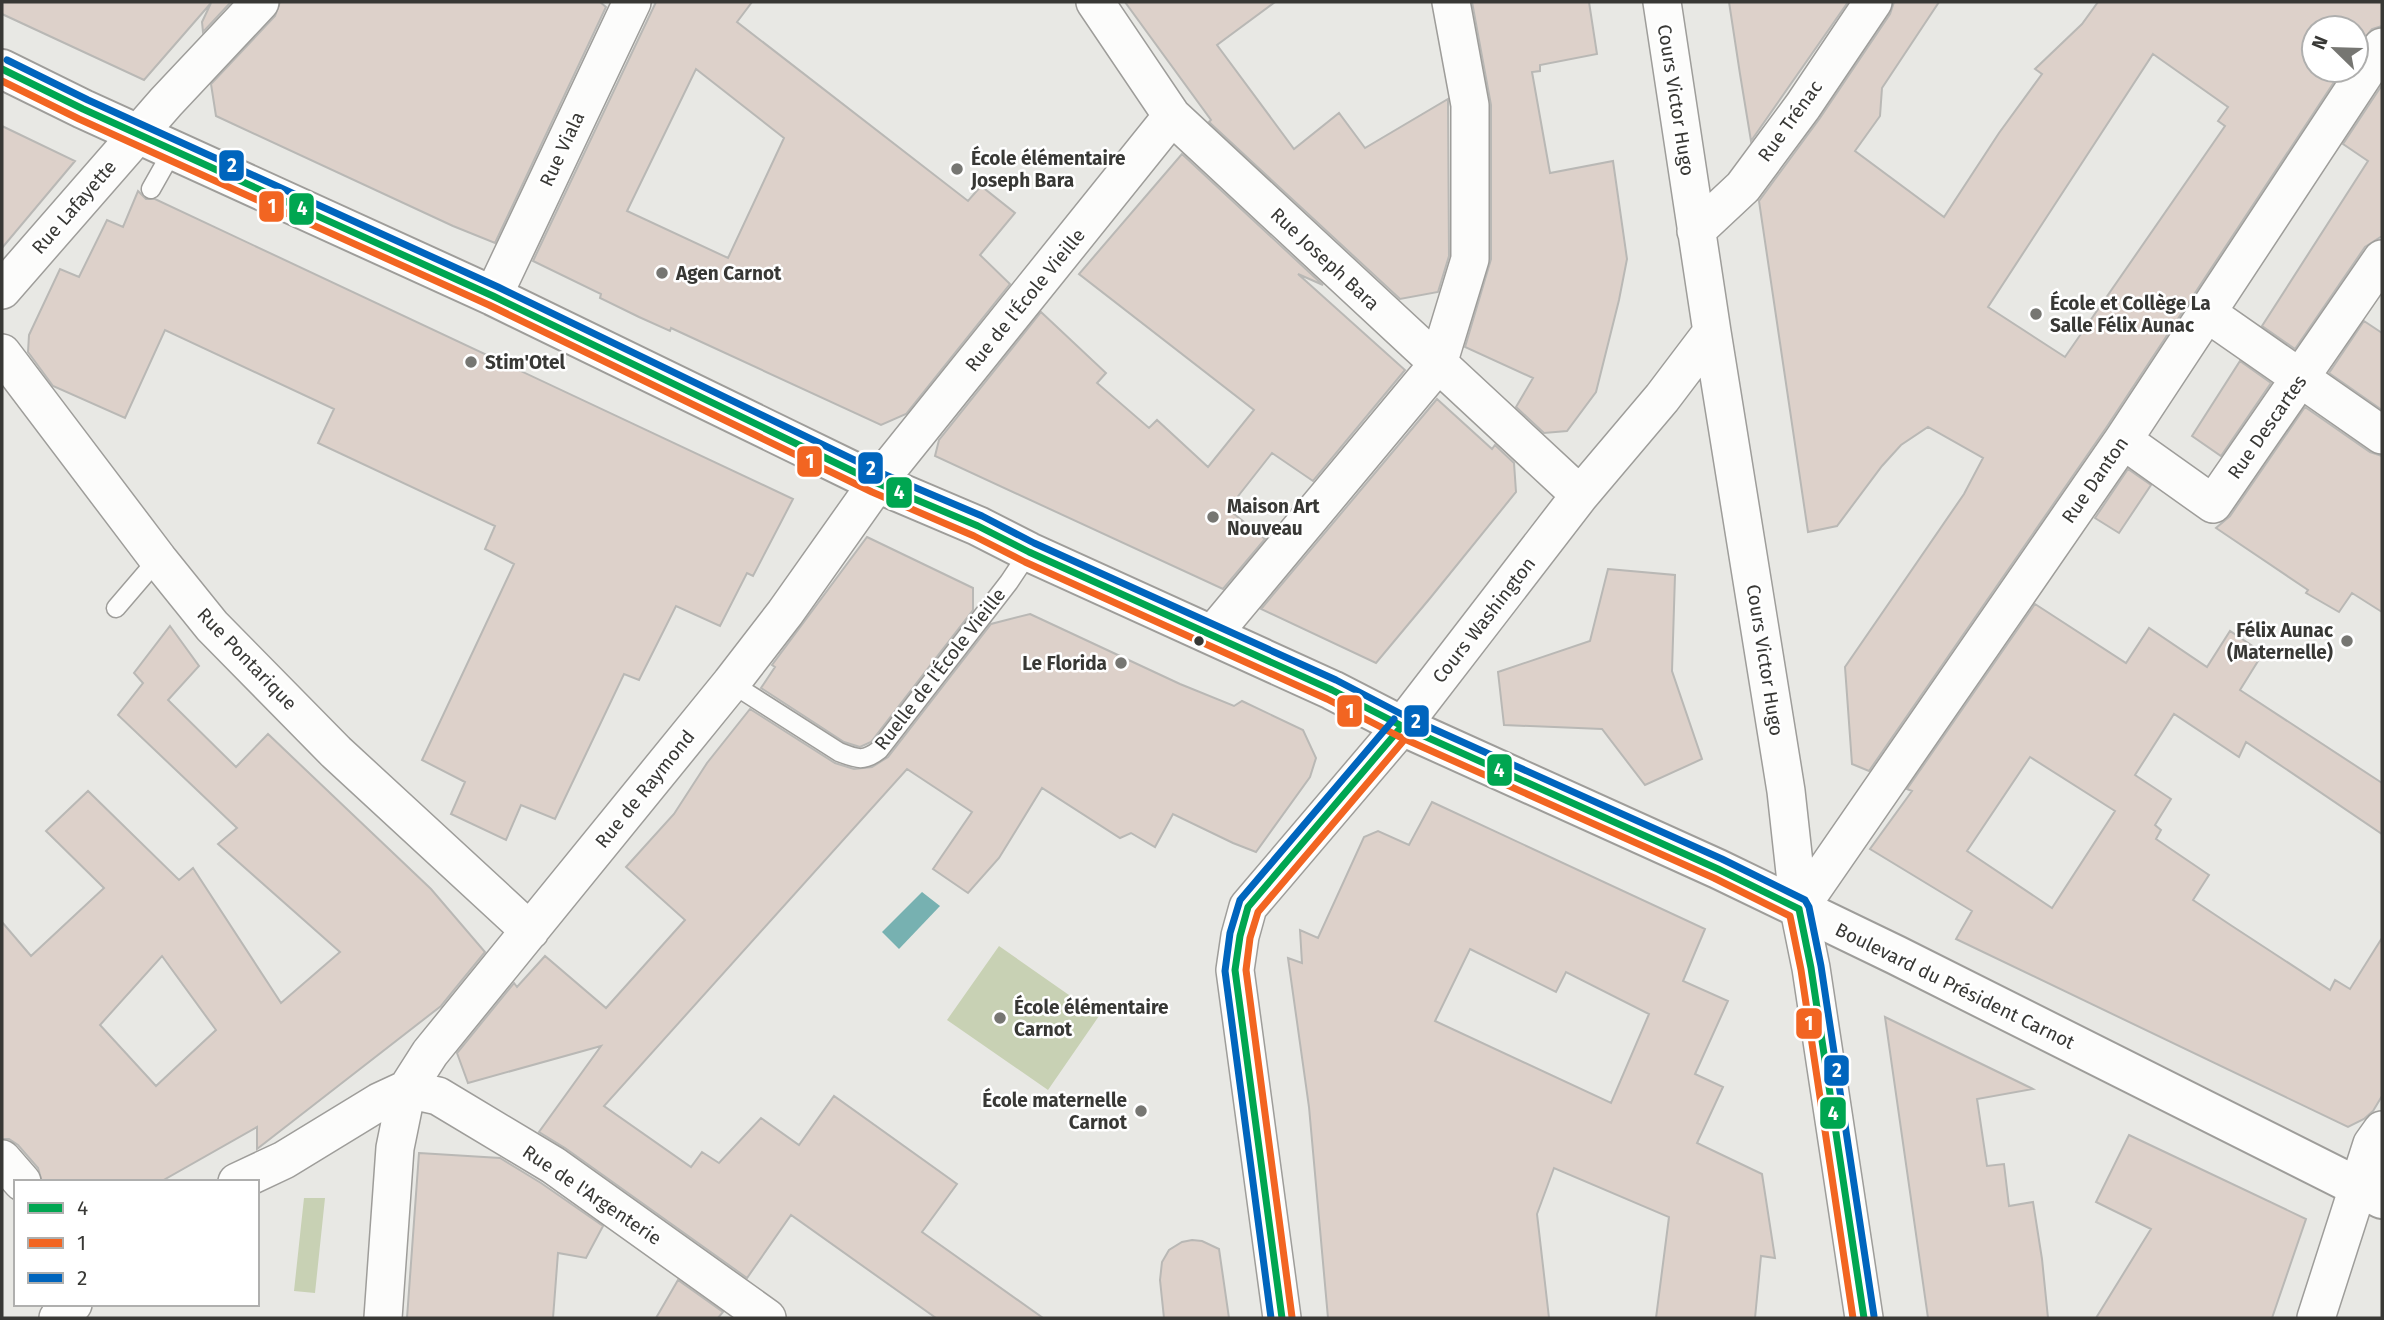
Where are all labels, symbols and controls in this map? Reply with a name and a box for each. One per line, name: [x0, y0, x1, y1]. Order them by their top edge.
north arrow: [2300, 14, 2370, 84]
street label: Cours Victor Hugo: [1653, 23, 1699, 177]
text: N: [2307, 32, 2333, 53]
street label: Rue Trénac: [1753, 76, 1827, 166]
street label: Rue Viala: [535, 108, 589, 190]
place label: École élémentaire Joseph Bara: [970, 145, 1125, 192]
line badge: 2: [218, 149, 245, 182]
text: 2: [227, 154, 237, 177]
street label: Rue Lafayette: [27, 155, 121, 259]
marker: École élémentaire Joseph Bara: [949, 161, 965, 177]
line badge: 1: [258, 190, 285, 223]
line badge: 4: [288, 192, 315, 226]
text: 1: [268, 195, 276, 218]
text: 4: [297, 197, 308, 220]
street label: Rue Joseph Bara: [1266, 203, 1384, 315]
street label: Rue de l'École Vieille: [960, 224, 1090, 376]
place label: Agen Carnot: [675, 262, 782, 285]
marker: Agen Carnot: [654, 265, 670, 281]
place label: École et Collège La Salle Félix Aunac: [2050, 290, 2211, 337]
marker: École et Collège La Salle Félix Aunac: [2028, 306, 2044, 322]
place label: Stim'Otel: [485, 351, 566, 374]
marker: Stim'Otel: [463, 354, 479, 370]
street label: Rue Descartes: [2223, 370, 2311, 483]
street label: Rue Danton: [2057, 432, 2133, 528]
line badge: 1: [796, 445, 823, 478]
text: 1: [806, 450, 814, 473]
line badge: 2: [857, 451, 884, 485]
text: 2: [866, 457, 876, 480]
line badge: 4: [885, 476, 913, 509]
text: 4: [894, 481, 905, 504]
place label: Maison Art Nouveau: [1227, 495, 1320, 540]
marker: Maison Art Nouveau: [1205, 509, 1221, 525]
street label: Cours Washington: [1428, 552, 1540, 688]
street label: Cours Victor Hugo: [1742, 583, 1788, 737]
street label: Ruelle de l'École Vieille: [870, 584, 1010, 754]
street label: Rue Pontarique: [192, 603, 302, 715]
place label: Félix Aunac (Maternelle): [2227, 619, 2333, 664]
marker: Félix Aunac (Maternelle): [2339, 633, 2355, 649]
unlabelled marker: [1192, 634, 1206, 648]
place label: Le Florida: [1022, 652, 1107, 675]
marker: Le Florida: [1113, 655, 1129, 671]
line badge: 1: [1336, 694, 1363, 728]
text: 1: [1346, 700, 1354, 723]
line badge: 2: [1403, 704, 1430, 738]
text: 2: [1411, 710, 1421, 733]
street label: Rue de Raymond: [590, 725, 700, 853]
line badge: 4: [1486, 753, 1513, 787]
text: 4: [1494, 759, 1505, 782]
street label: Boulevard du Président Carnot: [1832, 918, 2079, 1054]
place label: École élémentaire Carnot: [1014, 994, 1168, 1041]
line badge: 1: [1795, 1007, 1823, 1040]
marker: École élémentaire Carnot: [992, 1010, 1008, 1026]
text: 1: [1805, 1012, 1813, 1035]
line badge: 2: [1823, 1054, 1850, 1087]
text: 2: [1832, 1059, 1842, 1082]
place label: École maternelle Carnot: [982, 1087, 1128, 1134]
line badge: 4: [1819, 1096, 1847, 1130]
text: 4: [1828, 1102, 1839, 1125]
marker: École maternelle Carnot: [1133, 1103, 1149, 1119]
street label: Rue de l'Argenterie: [518, 1140, 666, 1250]
legend: [14, 1180, 259, 1306]
text: 4: [77, 1195, 88, 1221]
text: 1: [77, 1230, 86, 1256]
text: 2: [77, 1265, 87, 1291]

